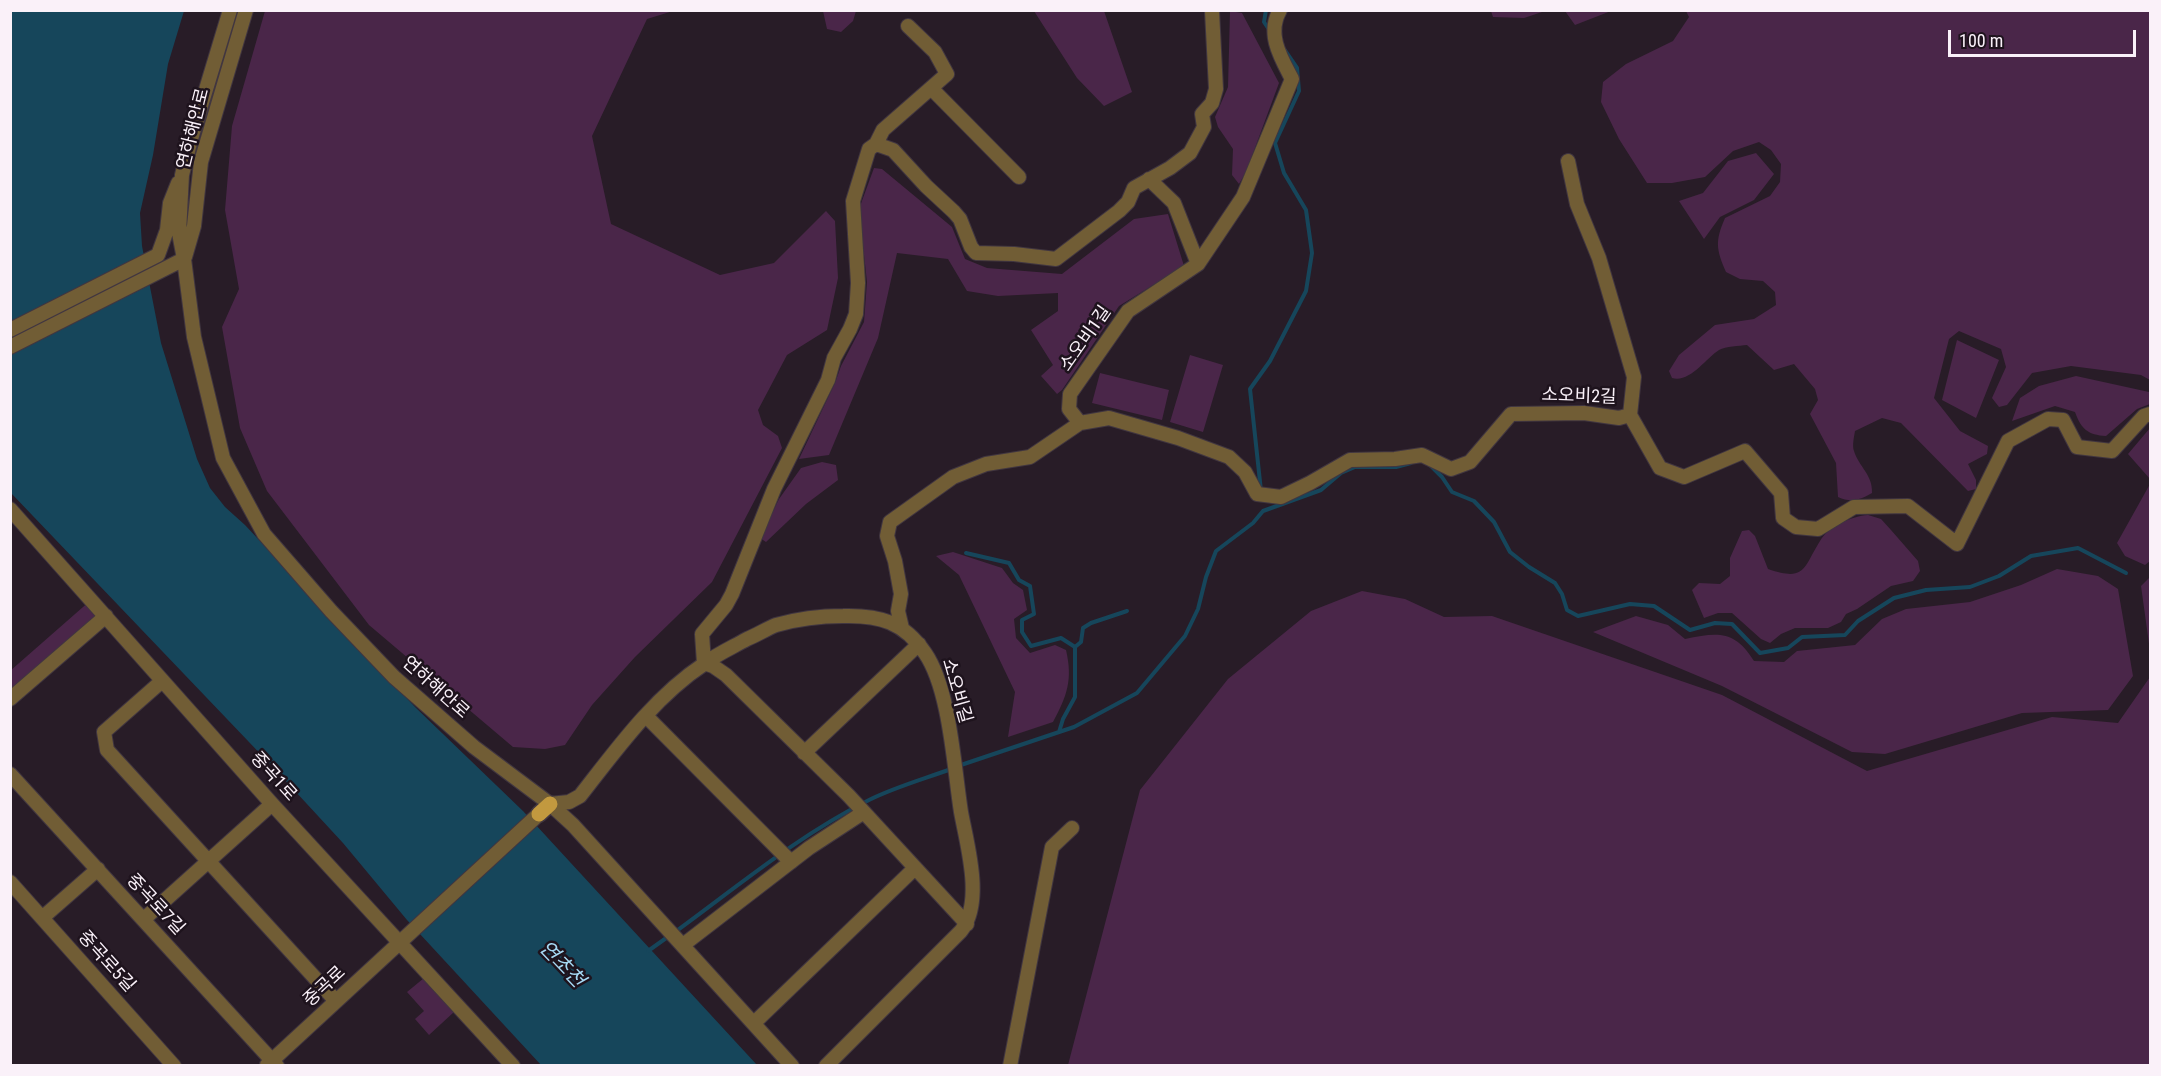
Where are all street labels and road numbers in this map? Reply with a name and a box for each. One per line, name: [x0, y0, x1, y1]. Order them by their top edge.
street label: 연하해안로: [174, 86, 214, 172]
street label: 소오비1길: [1056, 302, 1116, 376]
street label: 소오비2길: [1541, 385, 1617, 409]
street label: 연하해안로: [397, 652, 473, 724]
street label: 소오비길: [936, 656, 976, 726]
street label: 중곡1로: [245, 748, 301, 806]
street label: 중곡로7길: [121, 870, 189, 940]
street label: 중곡로5길: [73, 927, 139, 997]
street label: 중곡로: [299, 962, 351, 1012]

